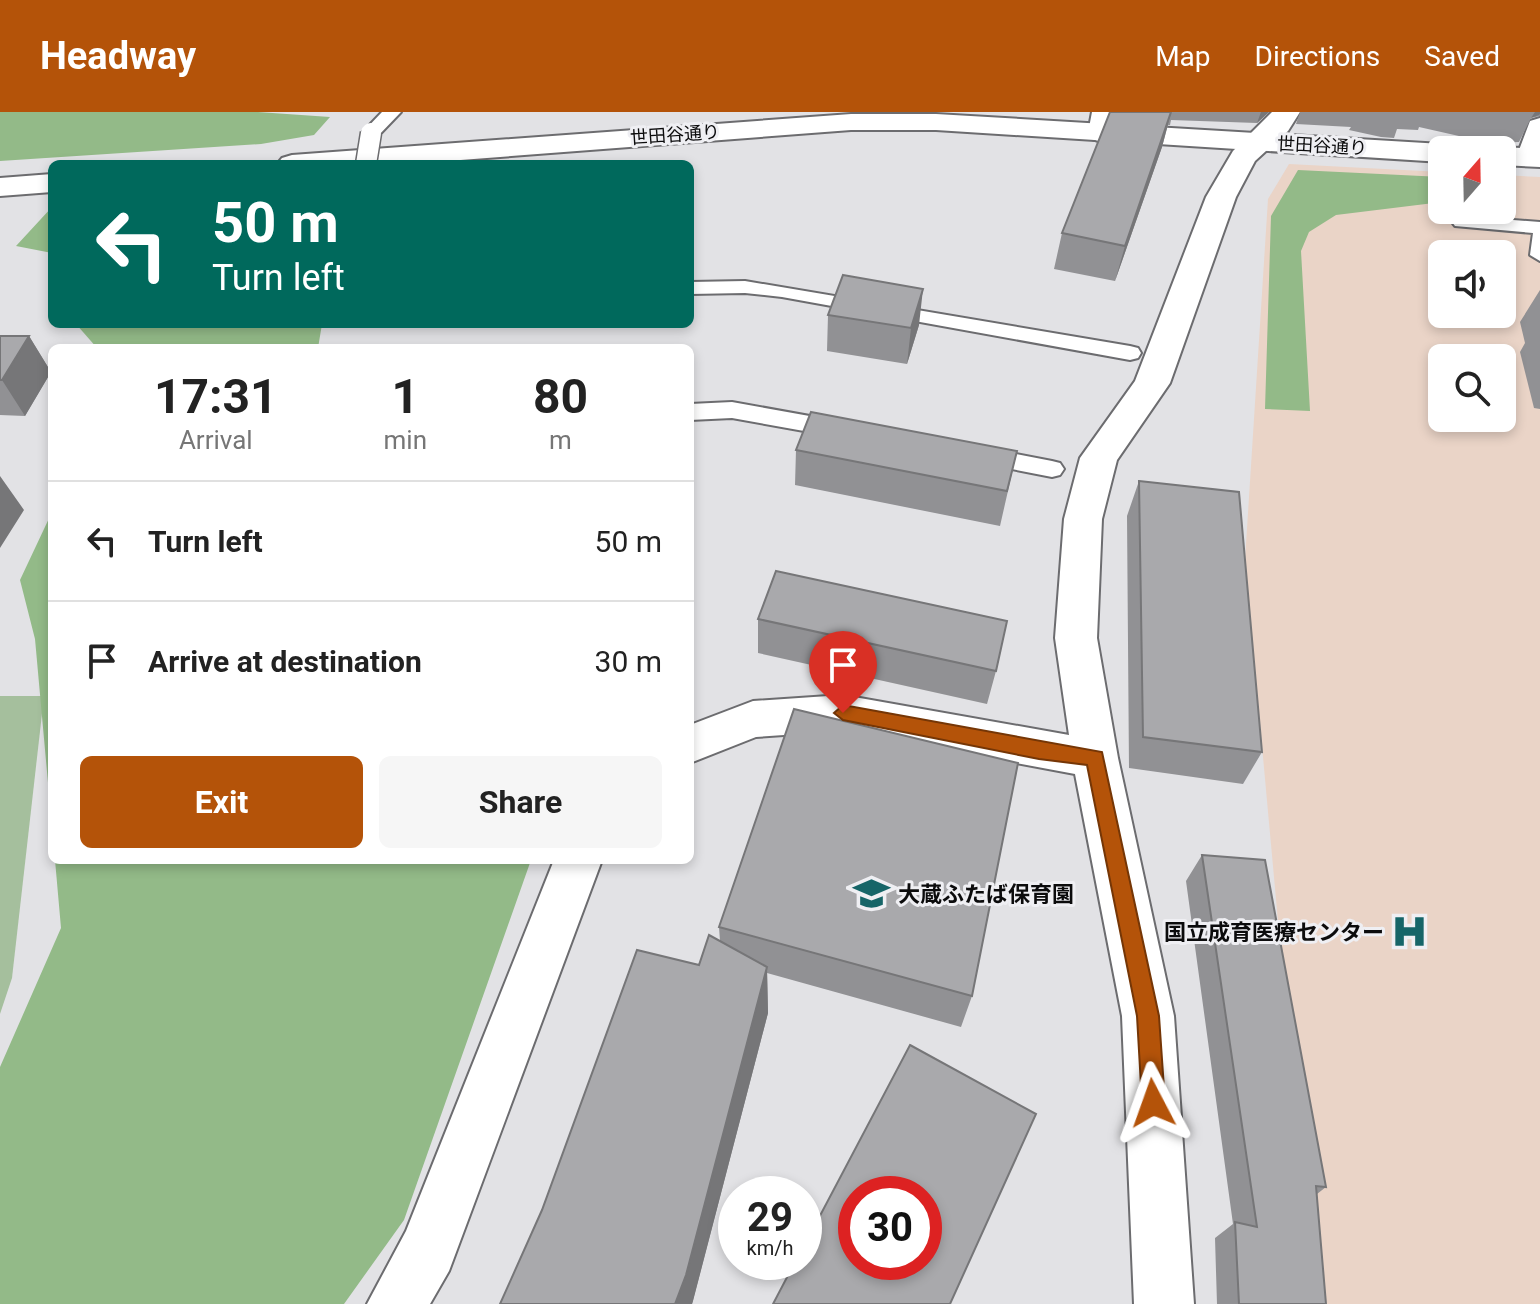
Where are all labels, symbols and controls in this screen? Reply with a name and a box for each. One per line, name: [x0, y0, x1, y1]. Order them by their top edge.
text: Headway: [40, 34, 196, 78]
text: Map: [1155, 40, 1211, 73]
text: Directions: [1255, 40, 1380, 73]
text: Saved: [1424, 40, 1500, 73]
street label: 世田谷通り: [629, 121, 721, 148]
street label: 世田谷通り: [1277, 133, 1368, 158]
north arrow: [1428, 136, 1516, 224]
map controls: [1428, 136, 1516, 432]
text: 50 m: [212, 190, 339, 256]
icon: left: [80, 192, 184, 296]
button: sound: [1428, 240, 1516, 328]
text: Turn left: [212, 257, 345, 299]
button: search: [1428, 344, 1516, 432]
text: 17:31: [154, 368, 278, 425]
text: 1: [392, 368, 419, 425]
text: 80: [533, 368, 588, 425]
text: Arrival: [179, 425, 253, 455]
text: min: [384, 425, 427, 455]
text: m: [549, 425, 572, 455]
icon: left: [80, 519, 124, 563]
text: Turn left: [148, 524, 263, 559]
text: 50 m: [595, 524, 662, 559]
pin: [809, 631, 877, 713]
icon: arrive: [80, 639, 124, 683]
icon: arrive: [821, 643, 865, 687]
text: Arrive at destination: [148, 644, 422, 679]
text: 30 m: [595, 644, 662, 679]
button: Exit: [80, 756, 363, 848]
button: Share: [379, 756, 662, 848]
school or university icon: 大蔵ふたば保育園: [853, 875, 891, 913]
place label: 大蔵ふたば保育園: [898, 882, 1074, 907]
hospital icon: 国立成育医療センター: [1391, 913, 1429, 951]
place label: 国立成育医療センター: [1164, 920, 1384, 945]
position arrow: [1111, 1061, 1195, 1145]
speed limit sign: 30: [838, 1176, 942, 1280]
text: 29: [747, 1194, 793, 1241]
text: km/h: [747, 1236, 793, 1260]

